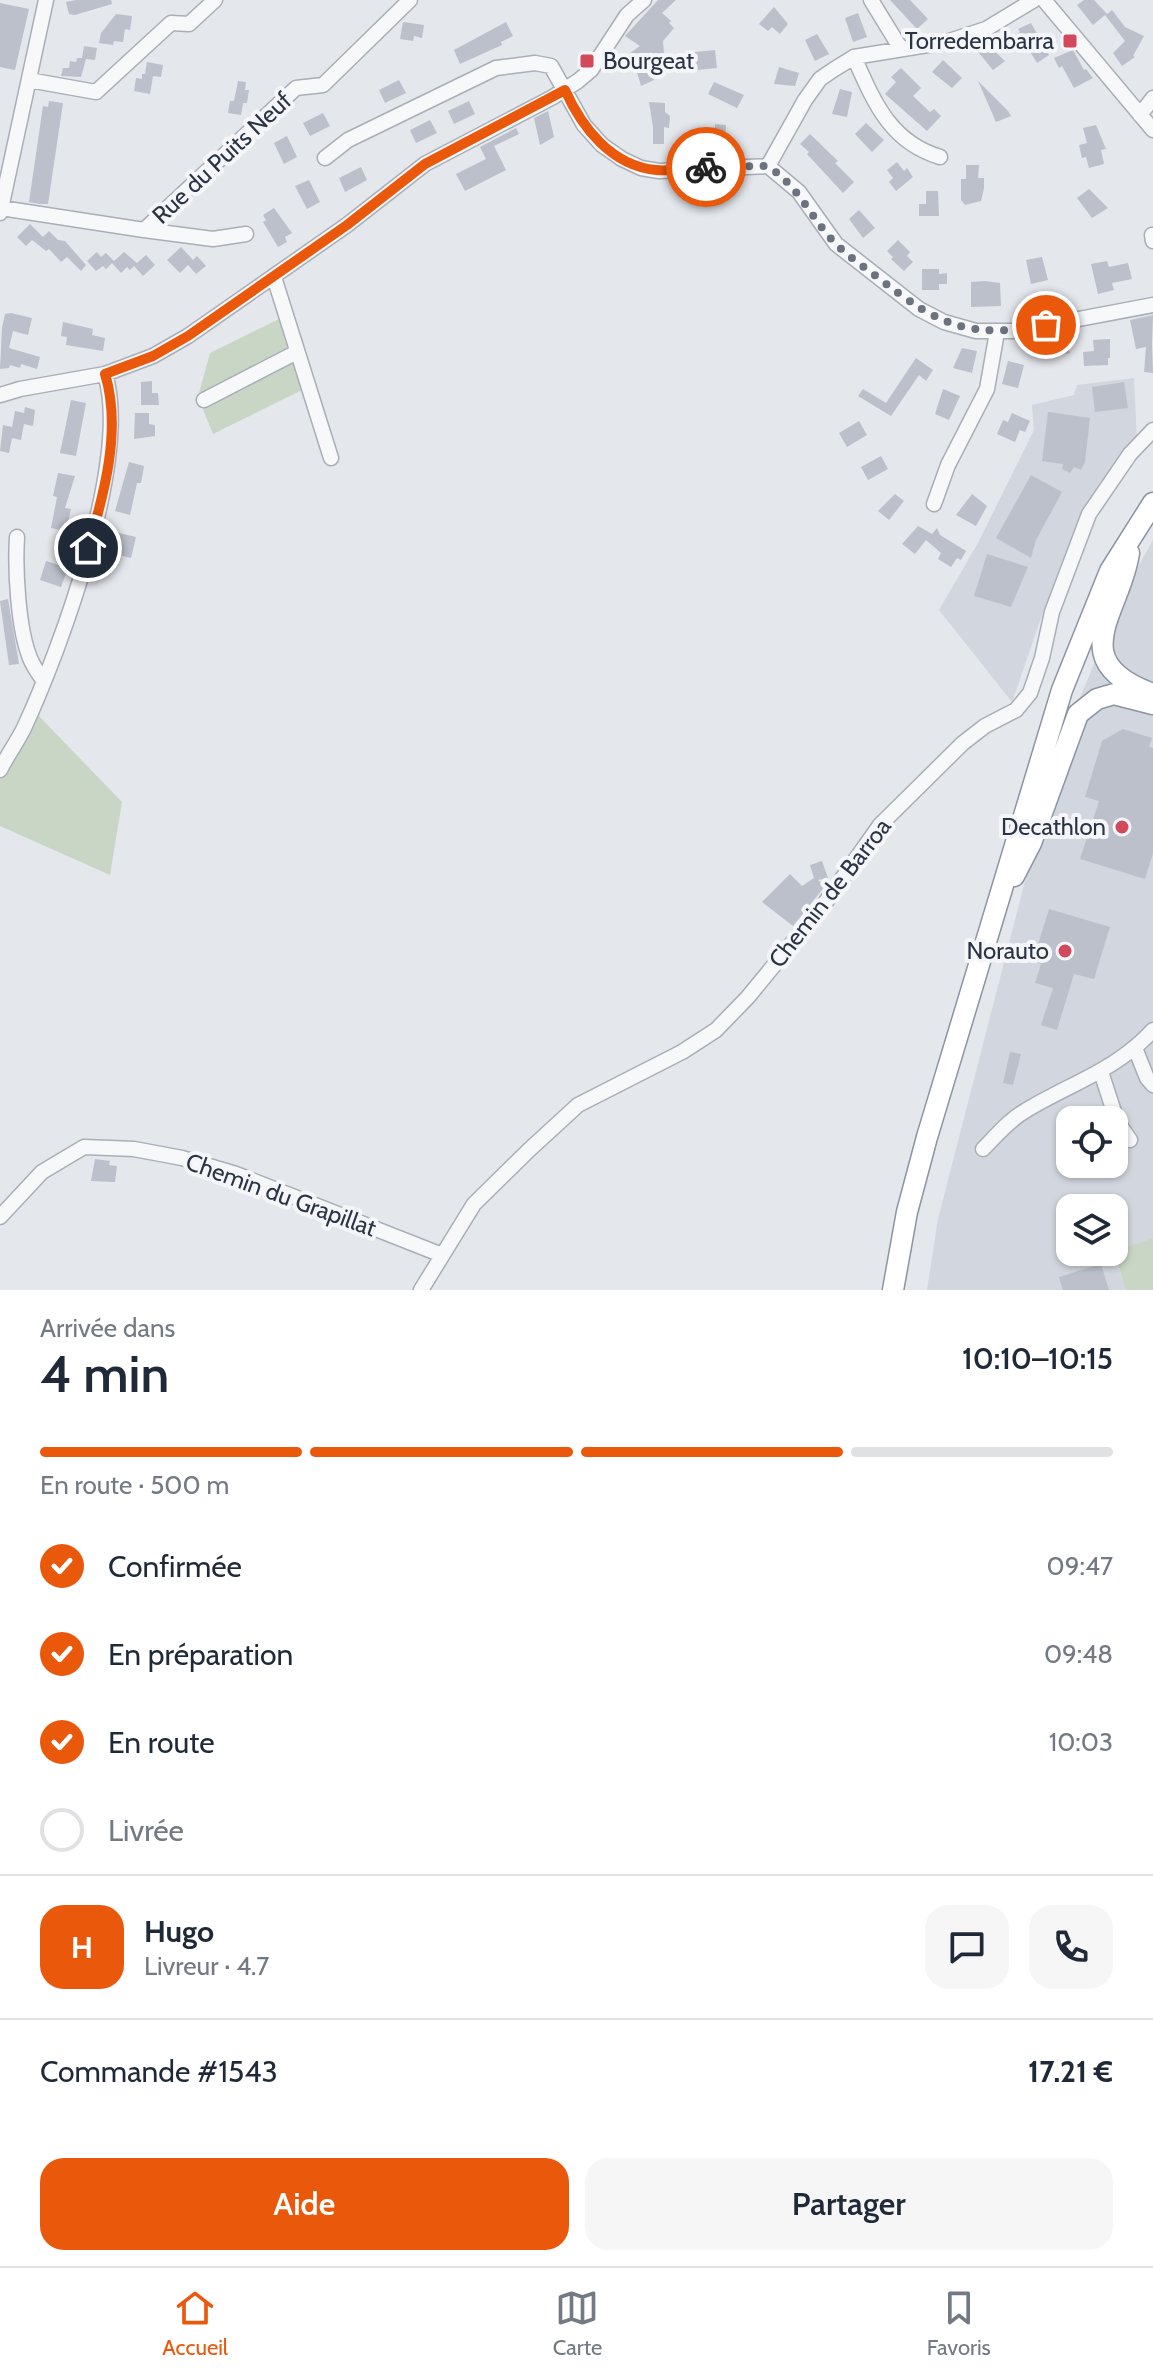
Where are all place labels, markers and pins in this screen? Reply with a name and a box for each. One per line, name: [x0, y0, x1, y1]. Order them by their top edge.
place label: Torredembarra: [905, 26, 1054, 55]
marker: Torredembarra: [1061, 32, 1079, 50]
place label: Bourgeat: [603, 46, 694, 75]
marker: Bourgeat: [578, 52, 596, 70]
pin: [1012, 291, 1080, 359]
pin: [54, 514, 122, 582]
place label: Decathlon: [1001, 812, 1106, 841]
marker: Decathlon: [1113, 818, 1131, 836]
place label: Norauto: [967, 936, 1049, 965]
marker: Norauto: [1056, 942, 1074, 960]

